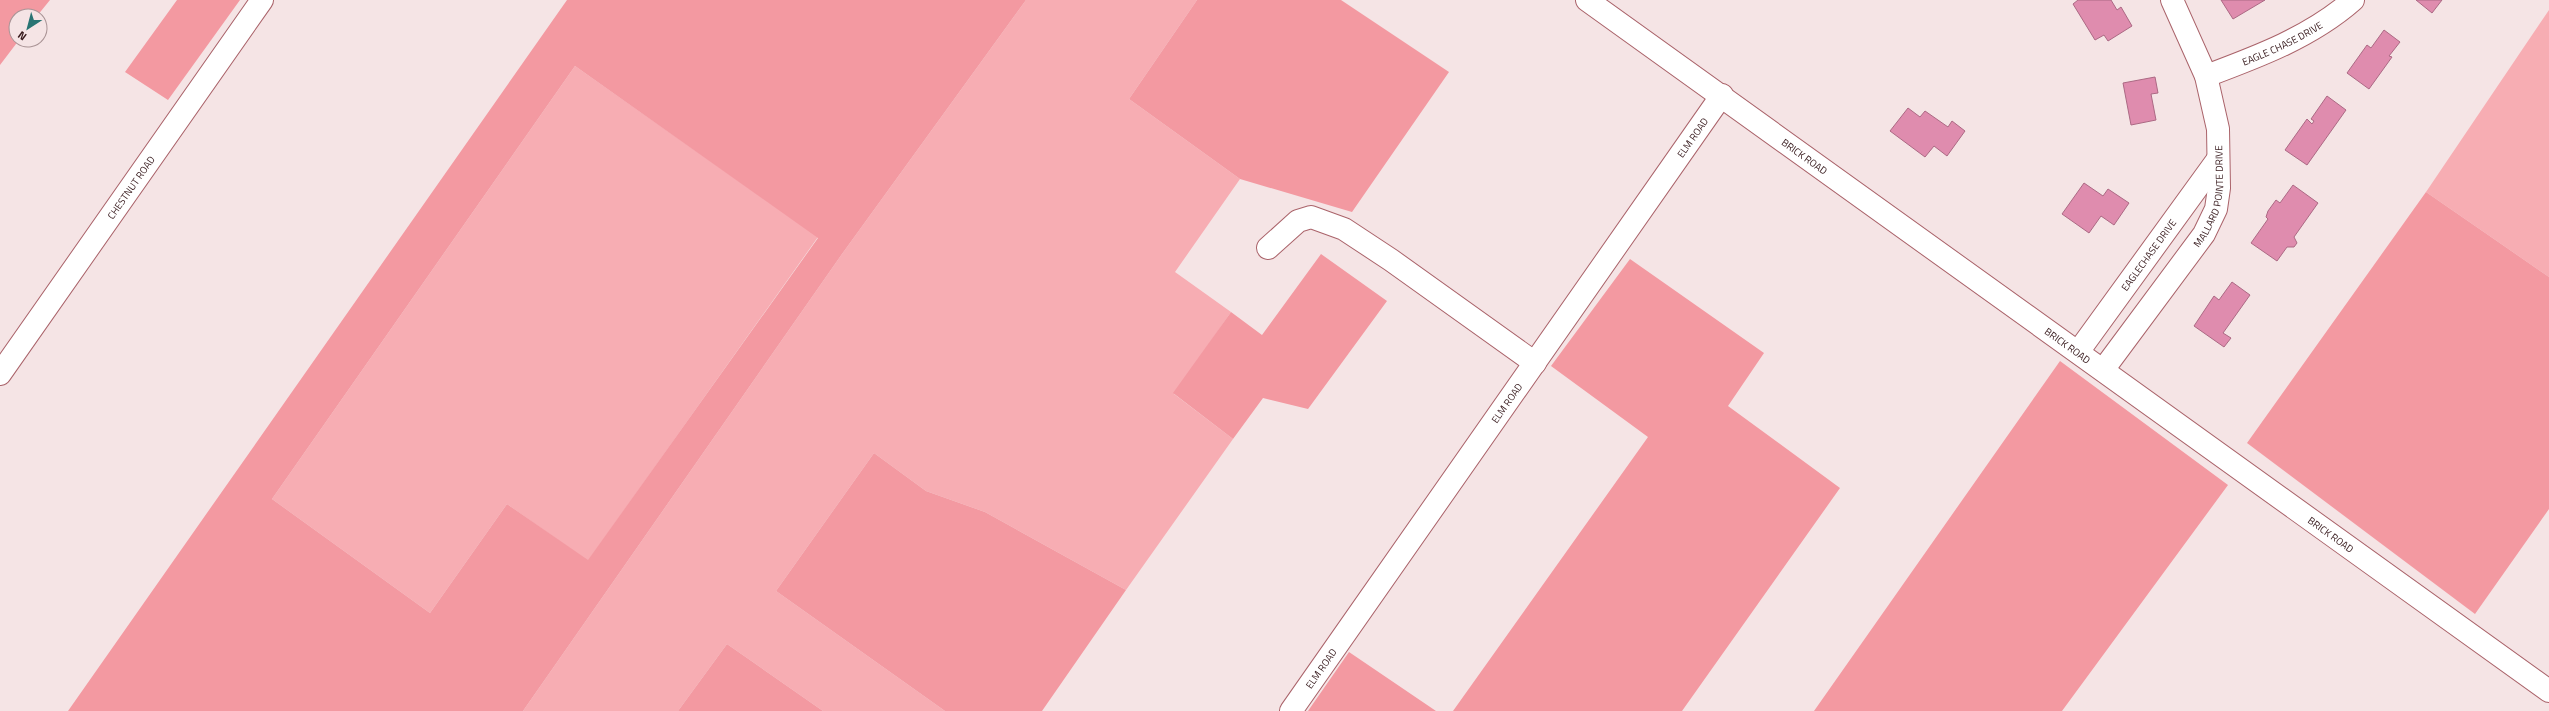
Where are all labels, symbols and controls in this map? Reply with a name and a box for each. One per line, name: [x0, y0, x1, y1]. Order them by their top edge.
north arrow: [8, 8, 48, 48]
street label: EAGLE CHASE DRIVE: [2240, 17, 2326, 70]
text: N: [14, 27, 30, 45]
street label: ELM ROAD: [1673, 115, 1712, 161]
street label: BRICK ROAD: [1778, 135, 1830, 178]
street label: MALLARD POINTE DRIVE: [2190, 145, 2227, 250]
street label: CHESTNUT ROAD: [104, 153, 159, 222]
street label: EAGLECHASE DRIVE: [2118, 216, 2180, 294]
street label: BRICK ROAD: [2042, 324, 2094, 367]
street label: ELM ROAD: [1488, 380, 1526, 426]
street label: BRICK ROAD: [2305, 513, 2357, 556]
street label: ELM ROAD: [1302, 646, 1341, 692]

